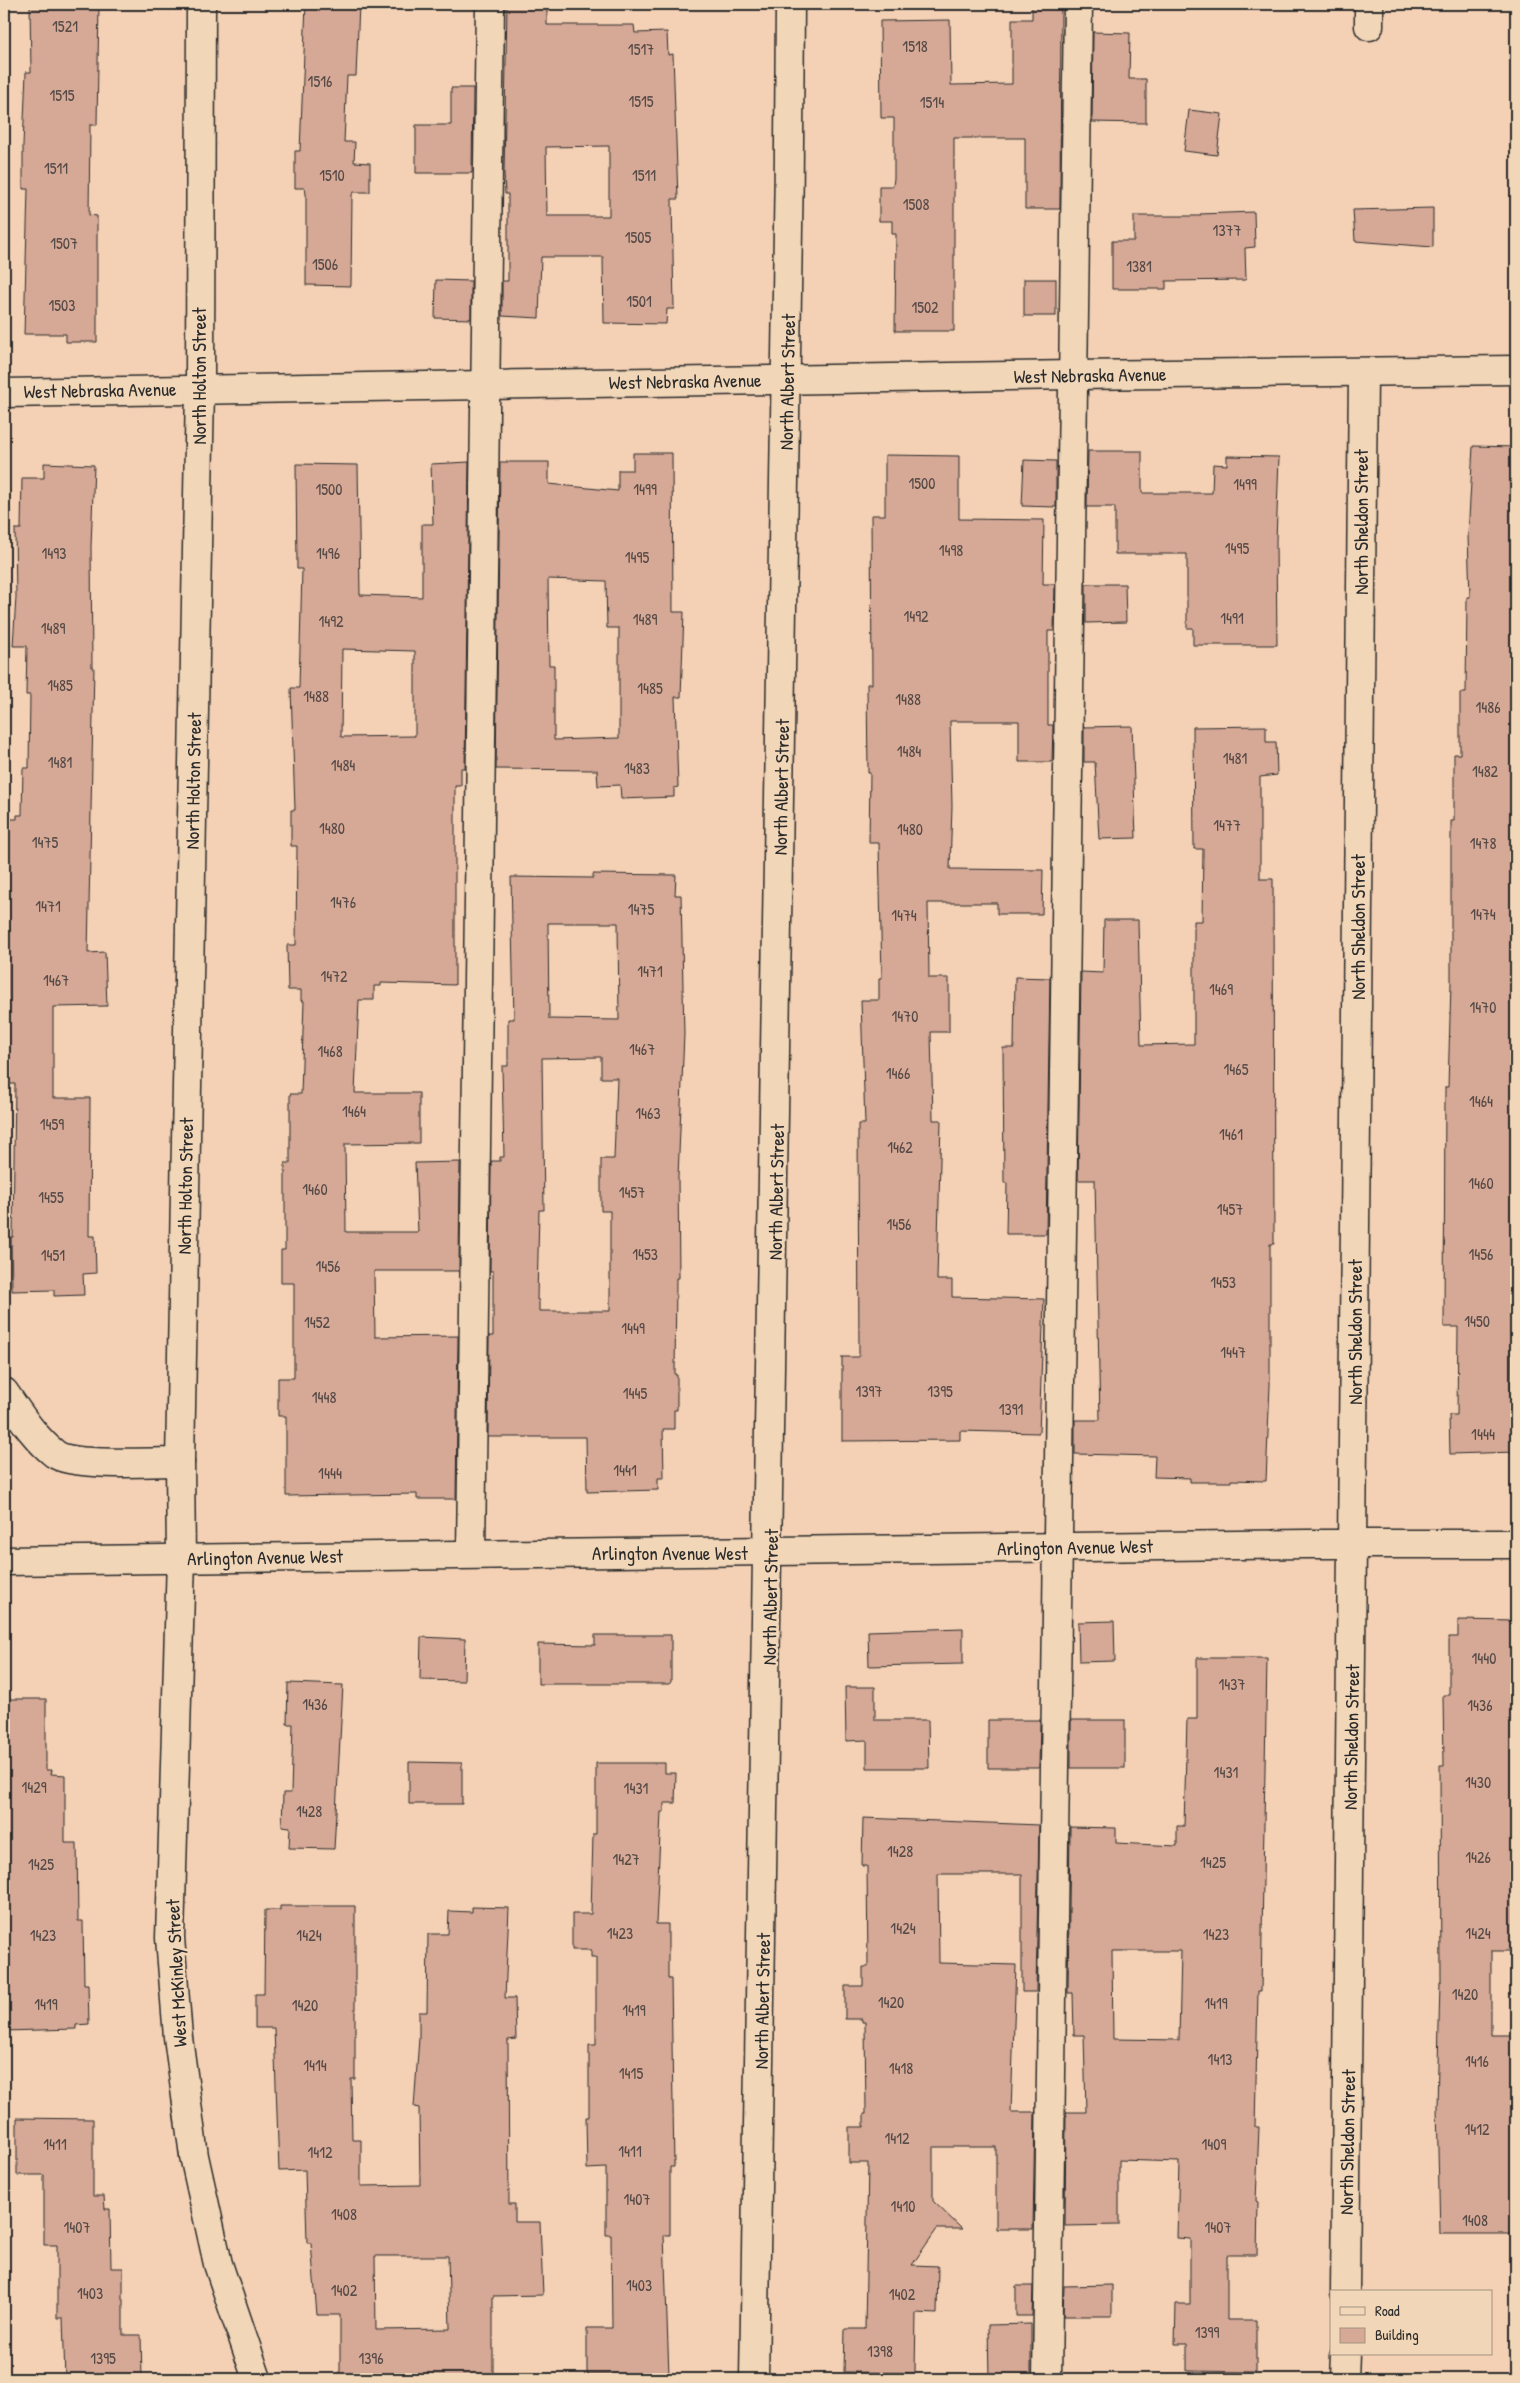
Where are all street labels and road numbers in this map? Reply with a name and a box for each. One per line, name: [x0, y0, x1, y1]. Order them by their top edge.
street label: North Holton Street: [186, 307, 212, 444]
street label: North Albert Street: [773, 313, 801, 450]
street label: West Nebraska Avenue: [1013, 361, 1167, 389]
street label: West Nebraska Avenue: [608, 367, 762, 395]
street label: West Nebraska Avenue: [23, 376, 177, 404]
street label: North Sheldon Street: [1348, 449, 1374, 595]
street label: North Holton Street: [179, 712, 207, 850]
street label: North Albert Street: [767, 718, 795, 855]
street label: North Sheldon Street: [1345, 854, 1371, 1000]
street label: North Holton Street: [171, 1117, 199, 1255]
street label: North Albert Street: [762, 1123, 790, 1260]
street label: North Sheldon Street: [1342, 1259, 1368, 1405]
street label: North Albert Street: [756, 1528, 784, 1665]
street label: Arlington Avenue West: [997, 1533, 1154, 1561]
street label: Arlington Avenue West: [592, 1540, 748, 1566]
street label: Arlington Avenue West: [187, 1543, 344, 1571]
street label: North Sheldon Street: [1337, 1664, 1365, 1810]
street label: West McKinley Street: [159, 1898, 193, 2048]
street label: North Albert Street: [748, 1932, 776, 2069]
street label: North Sheldon Street: [1333, 2069, 1361, 2215]

